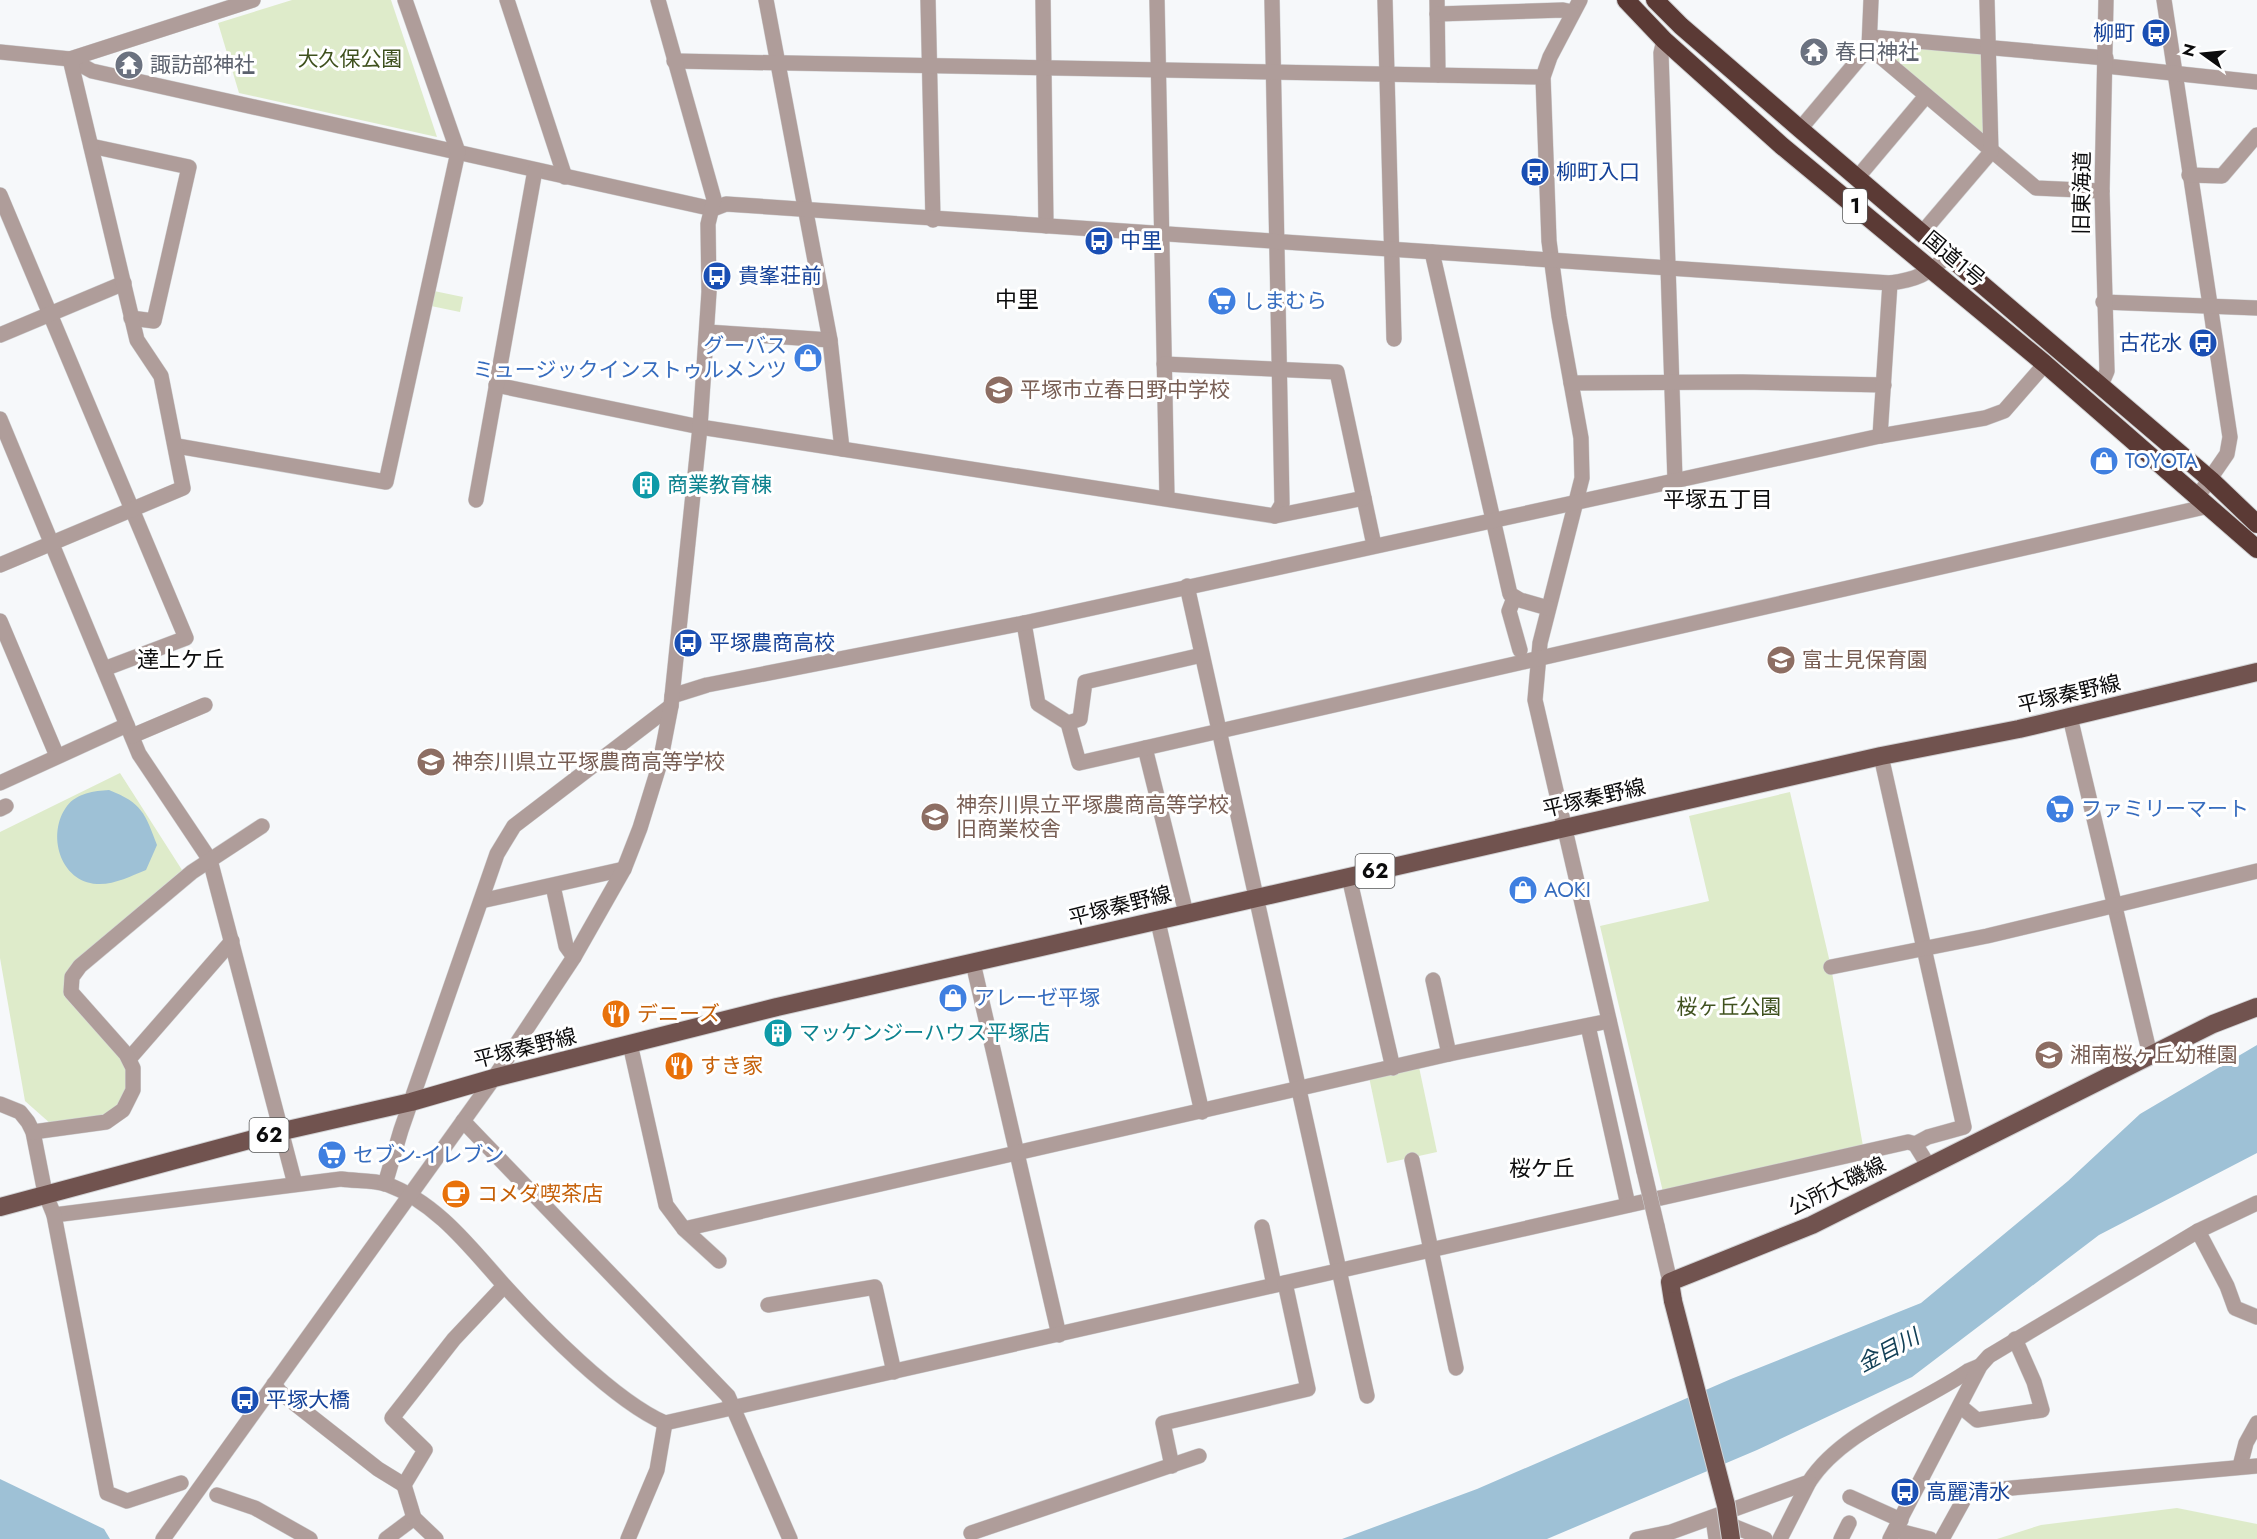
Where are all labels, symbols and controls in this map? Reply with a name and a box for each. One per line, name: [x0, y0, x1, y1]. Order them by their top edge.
bus stop icon: 柳町: [2140, 17, 2172, 49]
place label: 柳町: [2093, 18, 2135, 48]
north arrow: [2173, 24, 2233, 84]
temple icon: 春日神社: [1798, 36, 1830, 68]
place label: 春日神社: [1835, 37, 1919, 67]
text: N: [2176, 41, 2202, 59]
park label: 大久保公園: [298, 44, 403, 74]
temple icon: 諏訪部神社: [113, 49, 145, 81]
place label: 諏訪部神社: [150, 50, 255, 80]
street label: 旧東海道: [2066, 151, 2098, 235]
bus stop icon: 柳町入口: [1519, 156, 1551, 188]
place label: 柳町入口: [1556, 157, 1640, 187]
road number: 1: [1843, 189, 1867, 223]
street label: 国道1号: [1917, 224, 1991, 294]
bus stop icon: 中里: [1083, 225, 1115, 257]
place label: 中里: [1120, 226, 1162, 256]
bus stop icon: 貴峯荘前: [701, 260, 733, 292]
place label: 貴峯荘前: [738, 261, 822, 291]
district label: 中里: [995, 283, 1039, 315]
supermarket icon: しまむら: [1206, 285, 1238, 317]
place label: しまむら: [1243, 286, 1327, 316]
bus stop icon: 古花水: [2187, 327, 2219, 359]
place label: 古花水: [2119, 328, 2182, 358]
place label: グーバス ミュージックインストゥルメンツ: [473, 331, 787, 385]
shop icon: グーバス ミュージックインストゥルメンツ: [792, 342, 824, 374]
school or university icon: 平塚市立春日野中学校: [983, 374, 1015, 406]
place label: 平塚市立春日野中学校: [1020, 375, 1230, 405]
shop icon: TOYOTA: [2088, 445, 2120, 477]
place label: TOYOTA: [2125, 446, 2198, 476]
building icon: 商業教育棟: [630, 469, 662, 501]
place label: 商業教育棟: [667, 470, 772, 500]
district label: 平塚五丁目: [1663, 483, 1773, 515]
bus stop icon: 平塚農商高校: [672, 627, 704, 659]
place label: 平塚農商高校: [709, 628, 835, 658]
district label: 達上ケ丘: [137, 643, 225, 675]
school or university icon: 富士見保育園: [1765, 644, 1797, 676]
place label: 富士見保育園: [1802, 645, 1928, 675]
street label: 平塚秦野線: [2014, 668, 2124, 720]
school or university icon: 神奈川県立平塚農商高等学校: [415, 746, 447, 778]
place label: 神奈川県立平塚農商高等学校: [452, 747, 725, 777]
street label: 平塚秦野線: [1539, 772, 1649, 824]
place label: 神奈川県立平塚農商高等学校 旧商業校舎: [956, 790, 1229, 844]
supermarket icon: ファミリーマート: [2044, 793, 2076, 825]
place label: ファミリーマート: [2081, 794, 2249, 824]
school or university icon: 神奈川県立平塚農商高等学校 旧商業校舎: [919, 801, 951, 833]
road number: 62: [1356, 854, 1394, 888]
shop icon: AOKI: [1507, 874, 1539, 906]
place label: AOKI: [1544, 875, 1591, 905]
street label: 平塚秦野線: [1065, 879, 1175, 933]
shop icon: アレーゼ平塚: [937, 982, 969, 1014]
place label: アレーゼ平塚: [974, 983, 1100, 1013]
park label: 桜ヶ丘公園: [1677, 992, 1782, 1022]
restaurant icon: デニーズ: [600, 998, 632, 1030]
place label: デニーズ: [637, 999, 720, 1029]
building icon: マッケンジーハウス平塚店: [762, 1017, 794, 1049]
place label: マッケンジーハウス平塚店: [799, 1018, 1050, 1048]
street label: 平塚秦野線: [470, 1021, 580, 1075]
school or university icon: 湘南桜ヶ丘幼稚園: [2033, 1039, 2065, 1071]
place label: 湘南桜ヶ丘幼稚園: [2070, 1040, 2238, 1070]
restaurant icon: すき家: [663, 1050, 695, 1082]
place label: すき家: [700, 1051, 763, 1081]
road number: 62: [250, 1118, 288, 1152]
supermarket icon: セブン-イレブン: [316, 1139, 348, 1171]
place label: セブン-イレブン: [353, 1140, 504, 1170]
street label: 公所大磯線: [1783, 1150, 1891, 1222]
district label: 桜ケ丘: [1509, 1152, 1575, 1184]
cafe icon: コメダ喫茶店: [440, 1178, 472, 1210]
place label: コメダ喫茶店: [477, 1179, 603, 1209]
water label: 金目川: [1851, 1319, 1926, 1380]
bus stop icon: 平塚大橋: [229, 1384, 261, 1416]
place label: 平塚大橋: [266, 1385, 350, 1415]
bus stop icon: 高麗清水: [1889, 1476, 1921, 1508]
place label: 高麗清水: [1926, 1477, 2010, 1507]

